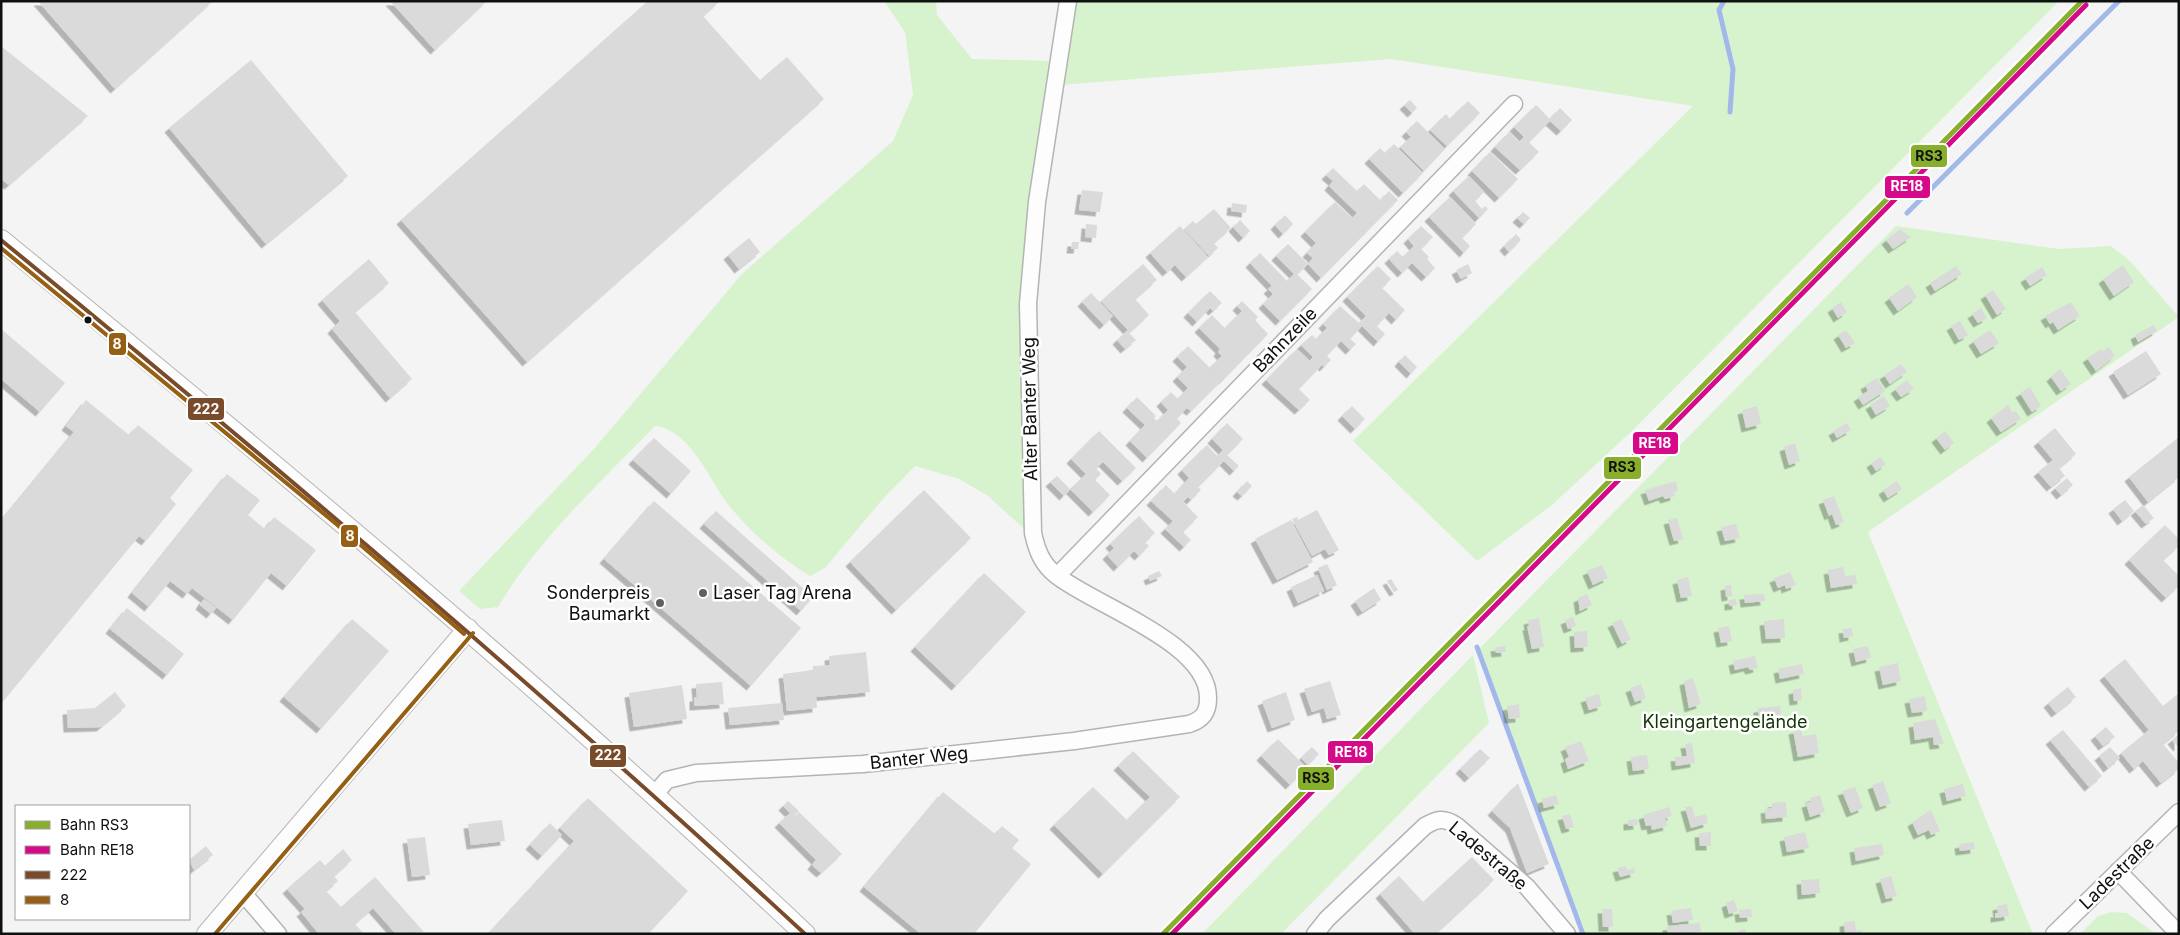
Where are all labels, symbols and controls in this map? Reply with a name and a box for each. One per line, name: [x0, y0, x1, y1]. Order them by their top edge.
line badge: RS3: [1910, 144, 1948, 168]
text: RS3: [1915, 147, 1943, 164]
line badge: RE18: [1884, 175, 1931, 199]
text: RE18: [1891, 177, 1923, 194]
street label: Bahnzeile: [1248, 303, 1321, 377]
unlabelled marker: [83, 315, 93, 325]
line badge: 8: [108, 332, 127, 356]
text: 8: [112, 335, 122, 352]
street label: Alter Banter Weg: [1018, 337, 1041, 481]
line badge: 222: [187, 397, 225, 421]
text: 222: [193, 400, 219, 417]
line badge: RE18: [1632, 431, 1679, 455]
text: RE18: [1639, 434, 1671, 451]
line badge: RS3: [1603, 456, 1642, 480]
text: RS3: [1608, 458, 1636, 475]
line badge: 8: [340, 524, 359, 548]
text: 8: [345, 527, 355, 544]
place label: Sonderpreis Baumarkt: [547, 582, 650, 624]
place label: Laser Tag Arena: [713, 582, 852, 603]
marker: Laser Tag Arena: [697, 587, 709, 599]
marker: Sonderpreis Baumarkt: [654, 597, 666, 609]
park label: Kleingartengelände: [1642, 711, 1808, 732]
line badge: RE18: [1327, 740, 1374, 764]
street label: Banter Weg: [869, 742, 969, 773]
text: RE18: [1335, 743, 1367, 760]
line badge: 222: [589, 744, 627, 768]
text: 222: [595, 746, 621, 763]
line badge: RS3: [1297, 766, 1335, 791]
text: RS3: [1302, 769, 1330, 786]
legend: [15, 805, 190, 920]
text: Bahn RS3: [60, 815, 129, 834]
street label: Ladestraße: [1445, 817, 1532, 894]
street label: Ladestraße: [2075, 832, 2158, 913]
text: Bahn RE18: [60, 840, 134, 859]
text: 222: [60, 865, 87, 884]
text: 8: [60, 890, 69, 909]

